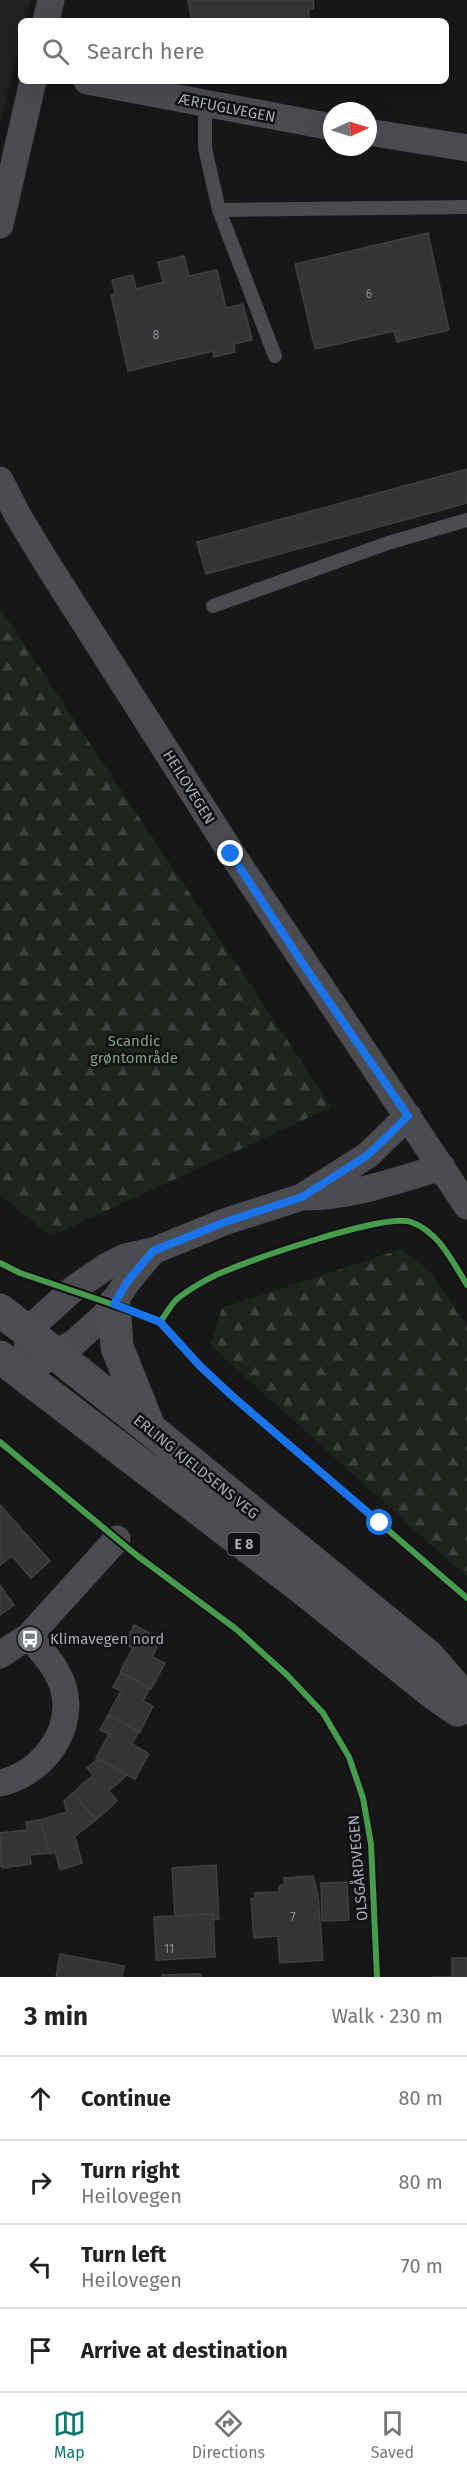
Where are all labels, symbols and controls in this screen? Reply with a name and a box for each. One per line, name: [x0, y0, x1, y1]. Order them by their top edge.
search box: [18, 18, 449, 84]
icon: search: [39, 35, 72, 68]
text: Search here: [87, 38, 205, 65]
street label: ÆRFUGLVEGEN: [176, 90, 277, 126]
north arrow: [323, 102, 377, 156]
house number: 6: [366, 287, 372, 301]
house number: 8: [153, 328, 160, 342]
street label: HEILOVEGEN: [159, 747, 219, 827]
route end: [217, 840, 243, 866]
park label: Scandic grøntområde: [90, 1032, 178, 1067]
street label: ERLING KJELDSENS VEG: [130, 1411, 262, 1523]
route start: [366, 1509, 392, 1535]
road number: E 8: [228, 1533, 260, 1555]
bus stop icon: Klimavegen nord: [15, 1624, 45, 1654]
place label: Klimavegen nord: [50, 1630, 164, 1648]
street label: OLSGÅRDVEGEN: [344, 1814, 372, 1922]
house number: 7: [290, 1910, 296, 1924]
house number: 11: [164, 1942, 174, 1956]
text: 3 min: [24, 2001, 88, 2032]
text: Walk · 230 m: [332, 2004, 443, 2028]
icon: ahead: [24, 2082, 57, 2115]
text: Continue: [81, 2085, 171, 2112]
text: 80 m: [398, 2086, 443, 2110]
text: Turn right: [81, 2157, 180, 2184]
icon: right: [24, 2166, 57, 2199]
text: 80 m: [398, 2170, 443, 2194]
text: Heilovegen: [81, 2184, 182, 2208]
text: Turn left: [81, 2241, 166, 2268]
icon: left: [24, 2250, 57, 2283]
text: 70 m: [401, 2254, 443, 2278]
text: Heilovegen: [81, 2268, 182, 2292]
icon: arrive: [24, 2334, 57, 2367]
text: Arrive at destination: [81, 2337, 288, 2364]
tab: Map: [53, 2407, 86, 2462]
tab: Directions: [192, 2407, 265, 2462]
tab: Saved: [371, 2407, 414, 2462]

